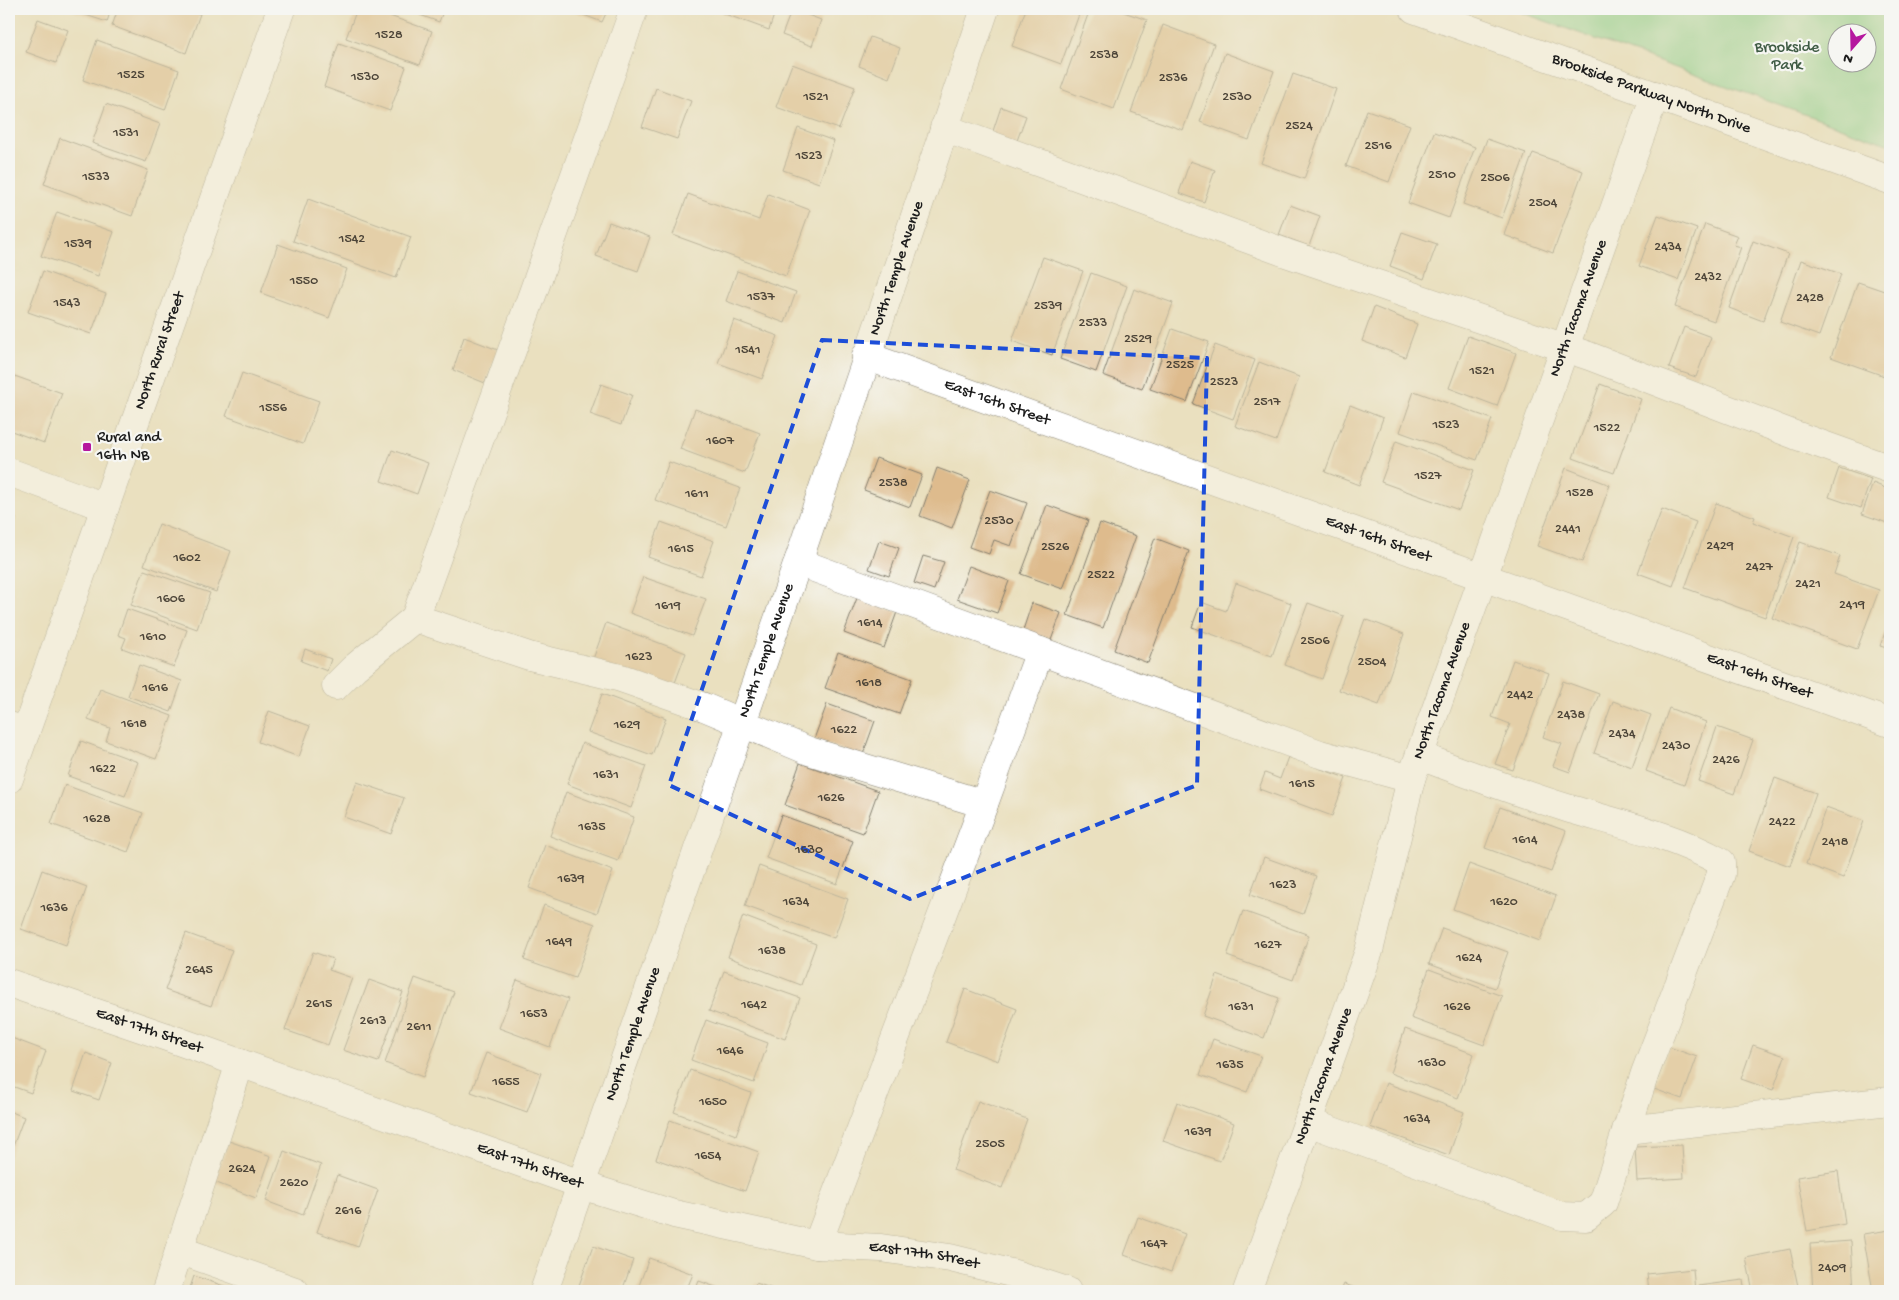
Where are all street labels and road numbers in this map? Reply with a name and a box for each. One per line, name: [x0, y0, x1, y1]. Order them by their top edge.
street label: Brookside Parkway North Drive: [1548, 49, 1754, 139]
street label: North Temple Avenue: [866, 198, 929, 338]
street label: North Tacoma Avenue: [1546, 236, 1612, 380]
street label: North Rural Street: [131, 288, 190, 412]
street label: East 16th Street: [941, 375, 1054, 431]
street label: East 16th Street: [1323, 512, 1435, 568]
street label: North Temple Avenue: [735, 580, 799, 720]
street label: North Tacoma Avenue: [1409, 619, 1476, 762]
street label: East 16th Street: [1704, 648, 1816, 704]
street label: North Temple Avenue: [601, 964, 666, 1104]
street label: East 17th Street: [93, 1004, 206, 1059]
street label: North Tacoma Avenue: [1291, 1005, 1358, 1148]
street label: East 17th Street: [474, 1138, 587, 1194]
street label: East 17th Street: [868, 1238, 982, 1275]

